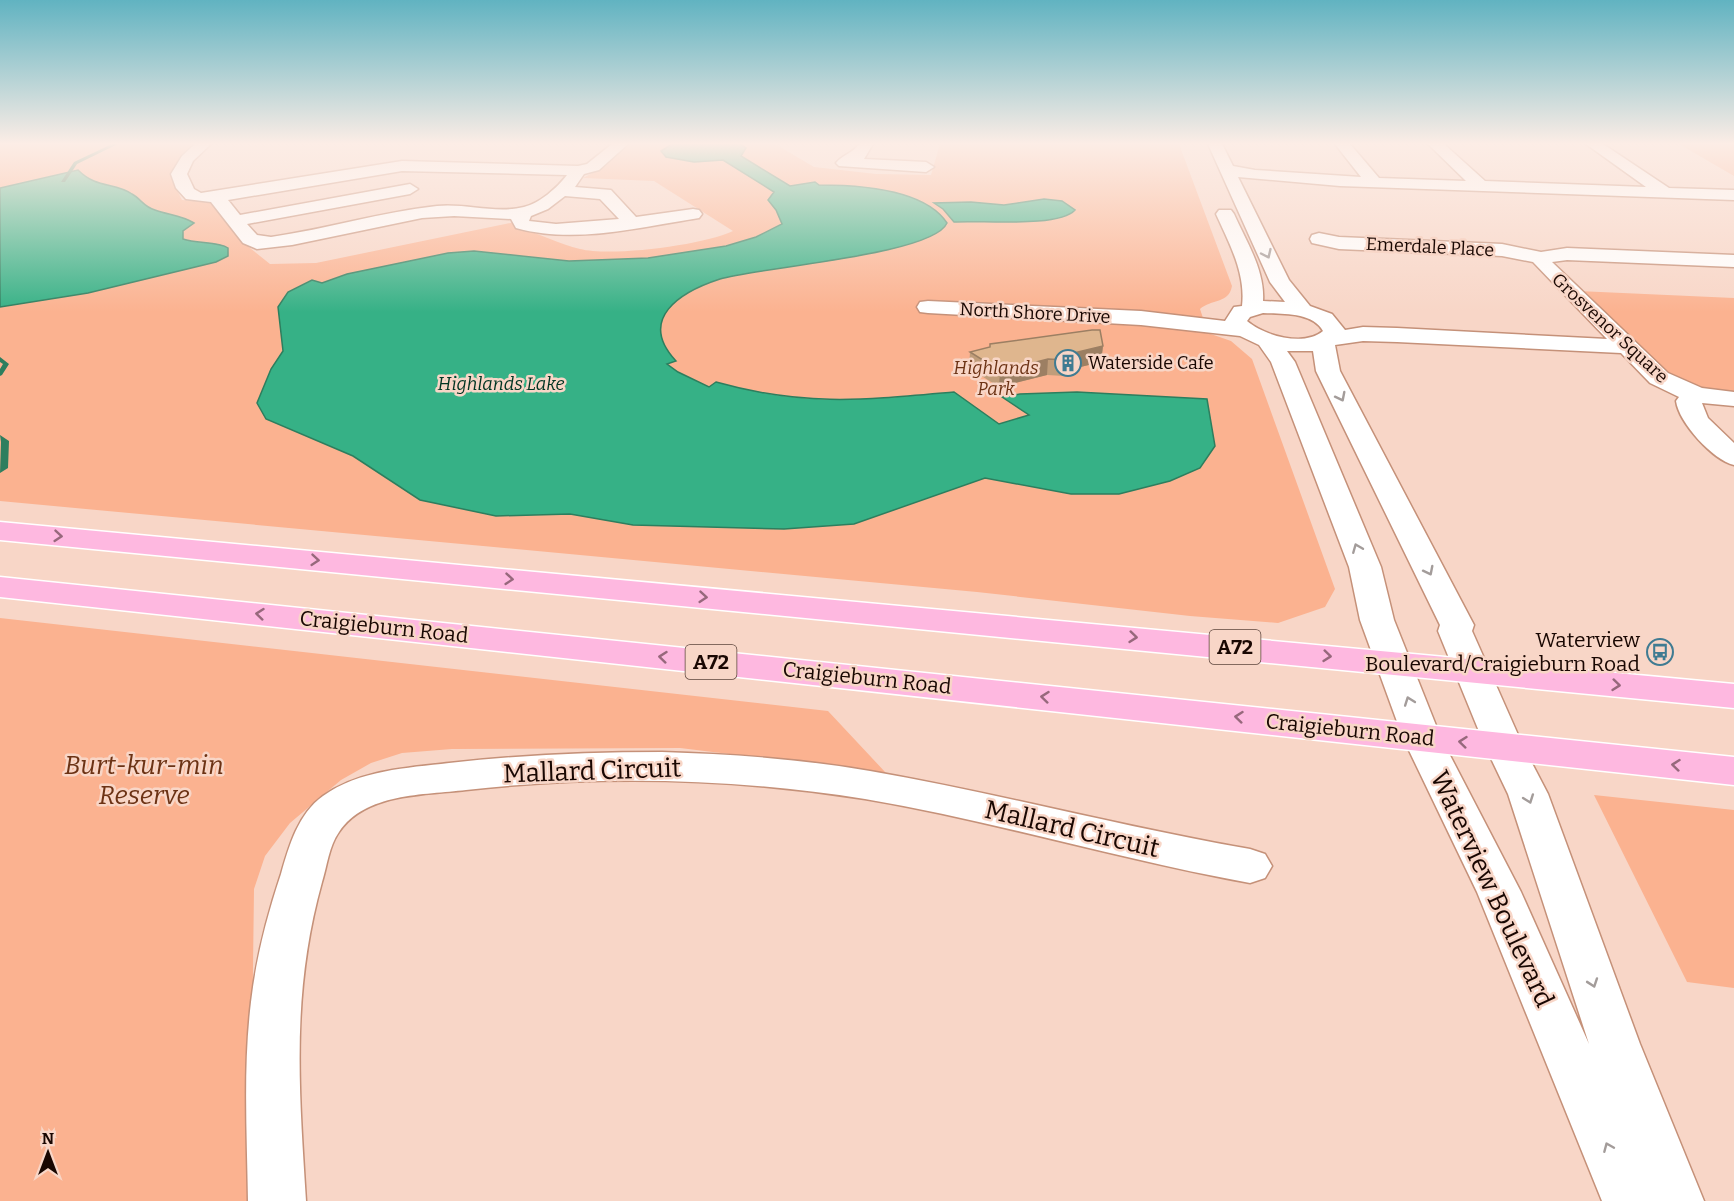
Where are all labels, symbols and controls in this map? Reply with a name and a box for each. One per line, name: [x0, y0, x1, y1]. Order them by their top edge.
street label: Emerdale Place: [1365, 233, 1495, 261]
one-way arrow: [1259, 248, 1271, 259]
street label: Grosvenor Square: [1547, 268, 1673, 388]
street label: North Shore Drive: [959, 298, 1111, 328]
building icon: Waterside Cafe: [1053, 348, 1083, 378]
place label: Waterside Cafe: [1088, 352, 1214, 374]
park label: Highlands Park: [953, 357, 1039, 400]
water label: Highlands Lake: [438, 373, 564, 395]
one-way arrow: [1334, 390, 1346, 401]
one-way arrow: [54, 529, 63, 542]
one-way arrow: [1352, 543, 1364, 554]
one-way arrow: [311, 553, 320, 566]
one-way arrow: [1422, 565, 1433, 575]
one-way arrow: [505, 572, 514, 585]
one-way arrow: [699, 590, 708, 603]
street label: Craigieburn Road: [298, 605, 470, 649]
one-way arrow: [256, 608, 265, 621]
place label: Waterview Boulevard/Craigieburn Road: [1365, 627, 1640, 677]
one-way arrow: [1129, 630, 1138, 643]
road number: A72: [1210, 630, 1260, 664]
bus stop icon: Waterview Boulevard/Craigieburn Road: [1645, 637, 1675, 667]
road number: A72: [686, 645, 736, 679]
one-way arrow: [1323, 650, 1332, 662]
one-way arrow: [658, 651, 667, 664]
street label: Craigieburn Road: [781, 656, 953, 700]
one-way arrow: [1611, 678, 1621, 691]
one-way arrow: [1040, 691, 1049, 704]
one-way arrow: [1403, 696, 1416, 706]
street label: Craigieburn Road: [1264, 708, 1436, 752]
one-way arrow: [1234, 711, 1243, 724]
one-way arrow: [1459, 736, 1468, 749]
park label: Burt-kur-min Reserve: [64, 750, 224, 811]
street label: Mallard Circuit: [502, 752, 682, 790]
one-way arrow: [1671, 759, 1680, 771]
street label: Waterview Boulevard: [1424, 766, 1560, 1012]
one-way arrow: [1522, 793, 1535, 804]
street label: Mallard Circuit: [982, 794, 1163, 864]
one-way arrow: [1586, 977, 1599, 988]
north arrow: [18, 1123, 78, 1183]
text: N: [42, 1129, 54, 1148]
one-way arrow: [1603, 1143, 1615, 1154]

